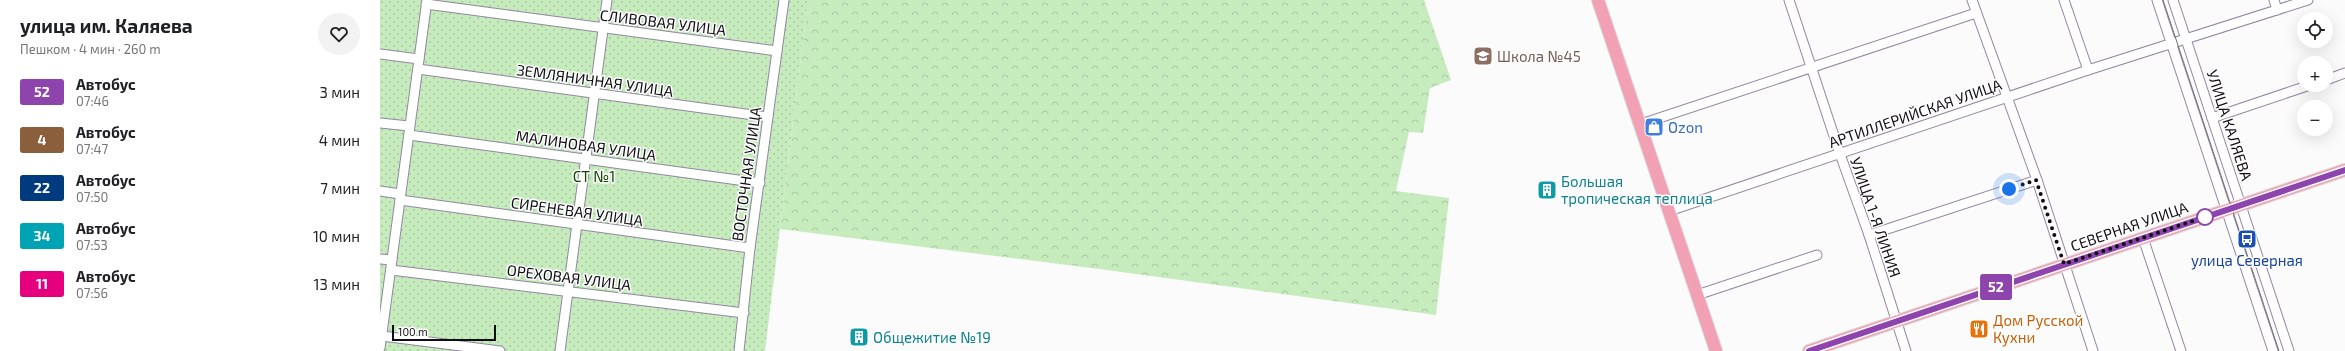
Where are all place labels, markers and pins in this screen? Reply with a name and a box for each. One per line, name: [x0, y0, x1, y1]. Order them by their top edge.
school or university icon: Школа №45: [1472, 45, 1494, 67]
place label: Школа №45: [1497, 47, 1581, 65]
shop icon: Ozon: [1643, 116, 1665, 138]
place label: Ozon: [1668, 118, 1703, 136]
place label: Большая тропическая теплица: [1561, 172, 1713, 207]
building icon: Большая тропическая теплица: [1536, 179, 1558, 201]
unlabelled marker: [2196, 208, 2214, 226]
bus stop icon: улица Северная: [2236, 228, 2258, 250]
place label: улица Северная: [2191, 251, 2303, 270]
place label: Дом Русской Кухни: [1993, 311, 2083, 347]
restaurant icon: Дом Русской Кухни: [1968, 318, 1990, 340]
building icon: Общежитие №19: [848, 326, 870, 348]
place label: Общежитие №19: [873, 328, 991, 346]

